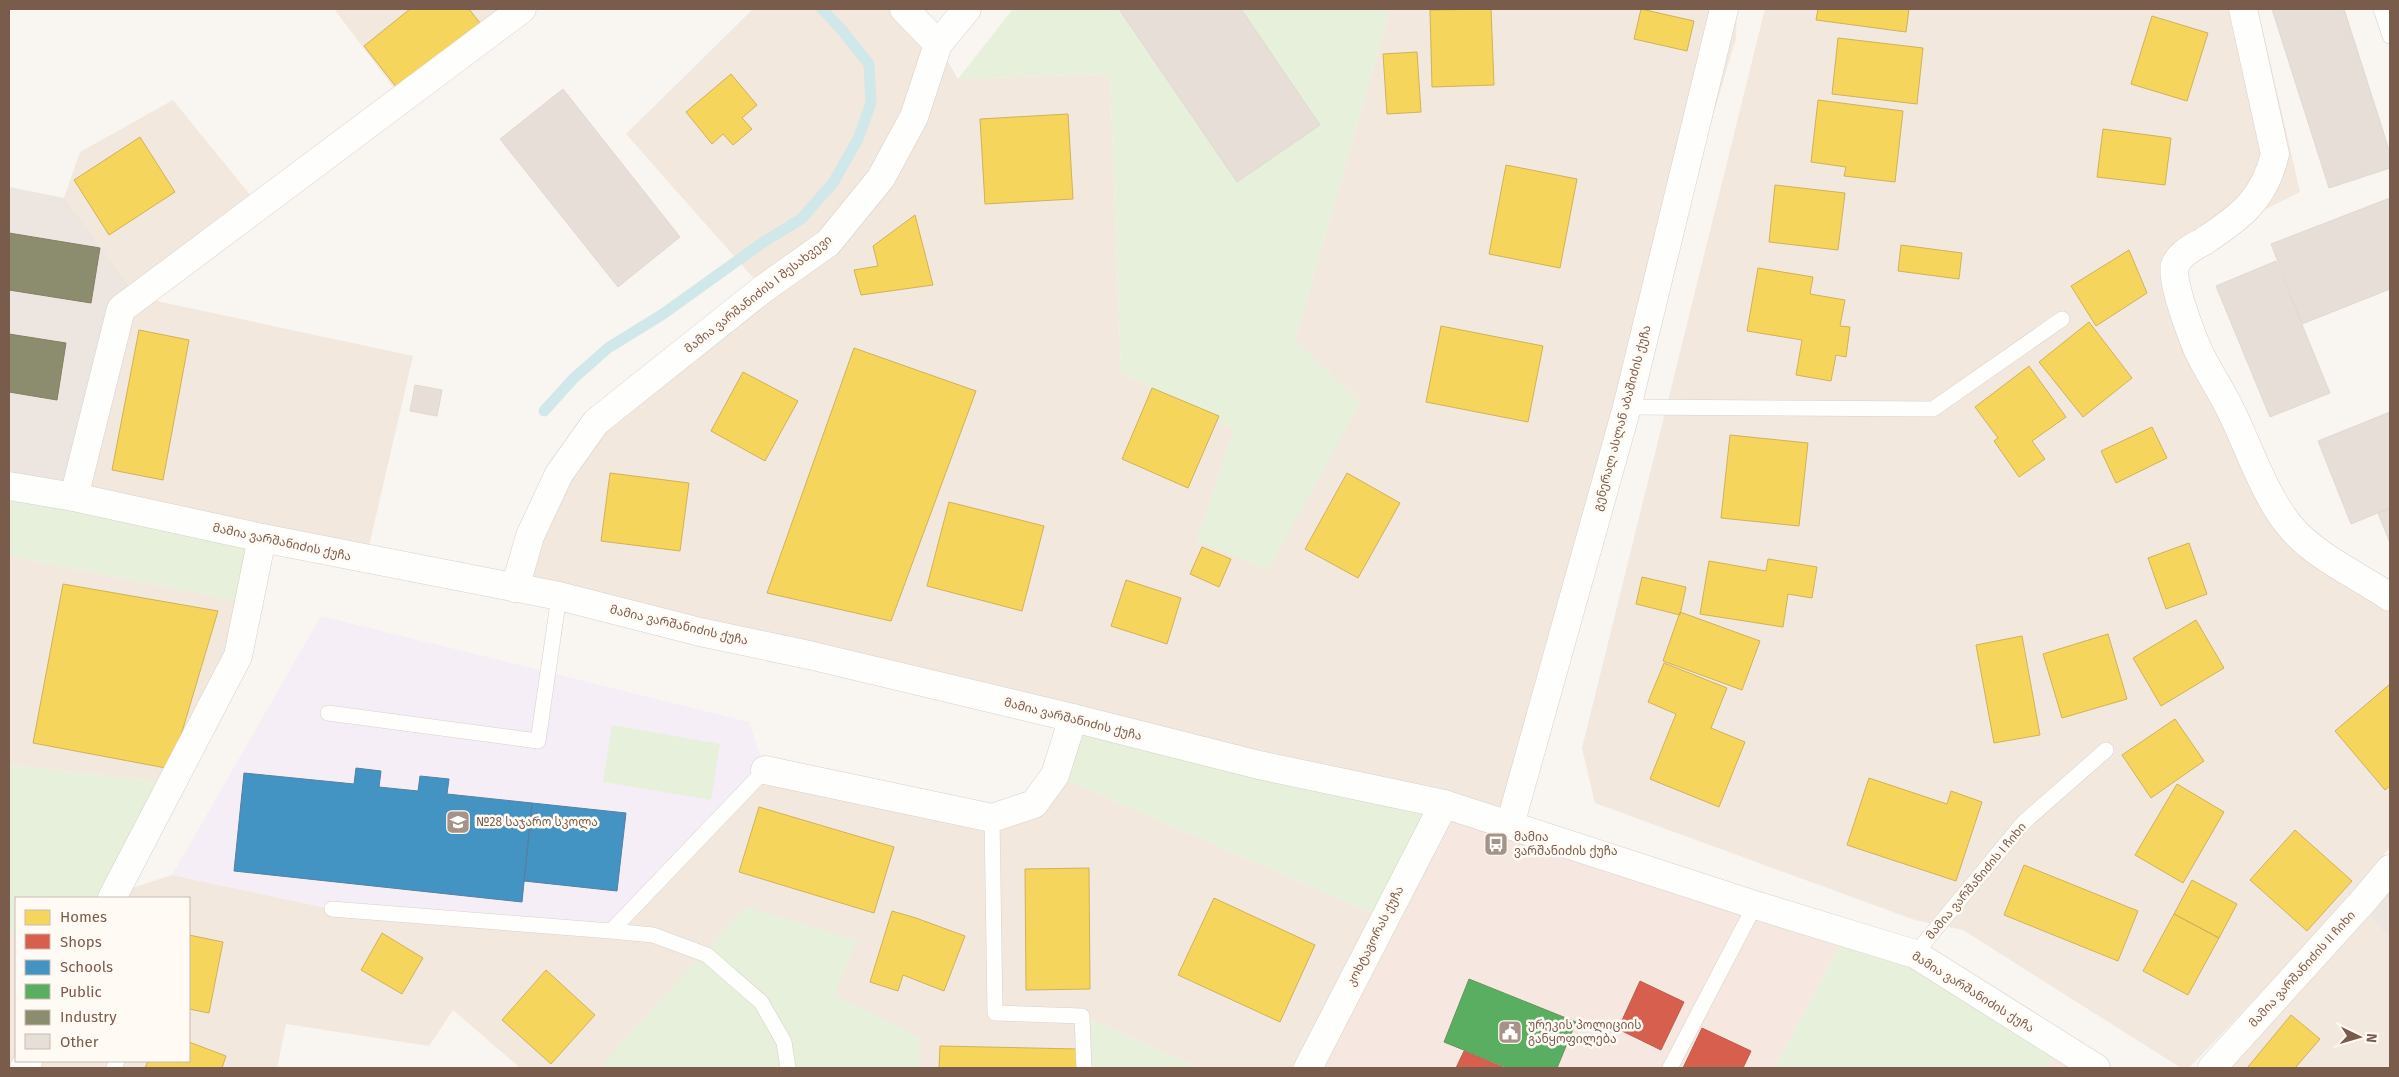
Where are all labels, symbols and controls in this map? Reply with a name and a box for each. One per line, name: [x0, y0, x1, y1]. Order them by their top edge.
street label: მამია ვარშანიძის I შესახვევი: [682, 232, 834, 356]
street label: გენერალ ასლან აბაშიძის ქუჩა: [1590, 323, 1655, 513]
street label: მამია ვარშანიძის ქუჩა: [211, 520, 353, 564]
street label: მამია ვარშანიძის ქუჩა: [609, 602, 749, 648]
street label: მამია ვარშანიძის ქუჩა: [1003, 695, 1143, 743]
school or university icon: №28 საჯარო სკოლა: [445, 809, 471, 835]
place label: №28 საჯარო სკოლა: [476, 815, 598, 830]
street label: მამია ვარშანიძის I ჩიხი: [1923, 820, 2029, 942]
place label: მამია ვარშანიძის ქუჩა: [1514, 830, 1618, 858]
bus stop icon: მამია ვარშანიძის ქუჩა: [1483, 831, 1509, 857]
street label: კოხტაგორას ქუჩა: [1344, 884, 1406, 988]
legend: [15, 897, 190, 1062]
text: Homes: [60, 908, 107, 926]
street label: მამია ვარშანიძის II ჩიხი: [2246, 908, 2358, 1030]
text: Shops: [60, 933, 102, 951]
street label: მამია ვარშანიძის ქუჩა: [1909, 949, 2037, 1035]
text: Schools: [60, 958, 113, 976]
text: Public: [60, 983, 102, 1001]
text: Industry: [60, 1008, 117, 1026]
north arrow: [2334, 1012, 2384, 1062]
place label: ურეკის პოლიციის განყოფილება: [1528, 1018, 1641, 1047]
public building icon: ურეკის პოლიციის განყოფილება: [1497, 1019, 1523, 1045]
text: Other: [60, 1033, 99, 1051]
text: N: [2363, 1033, 2380, 1043]

